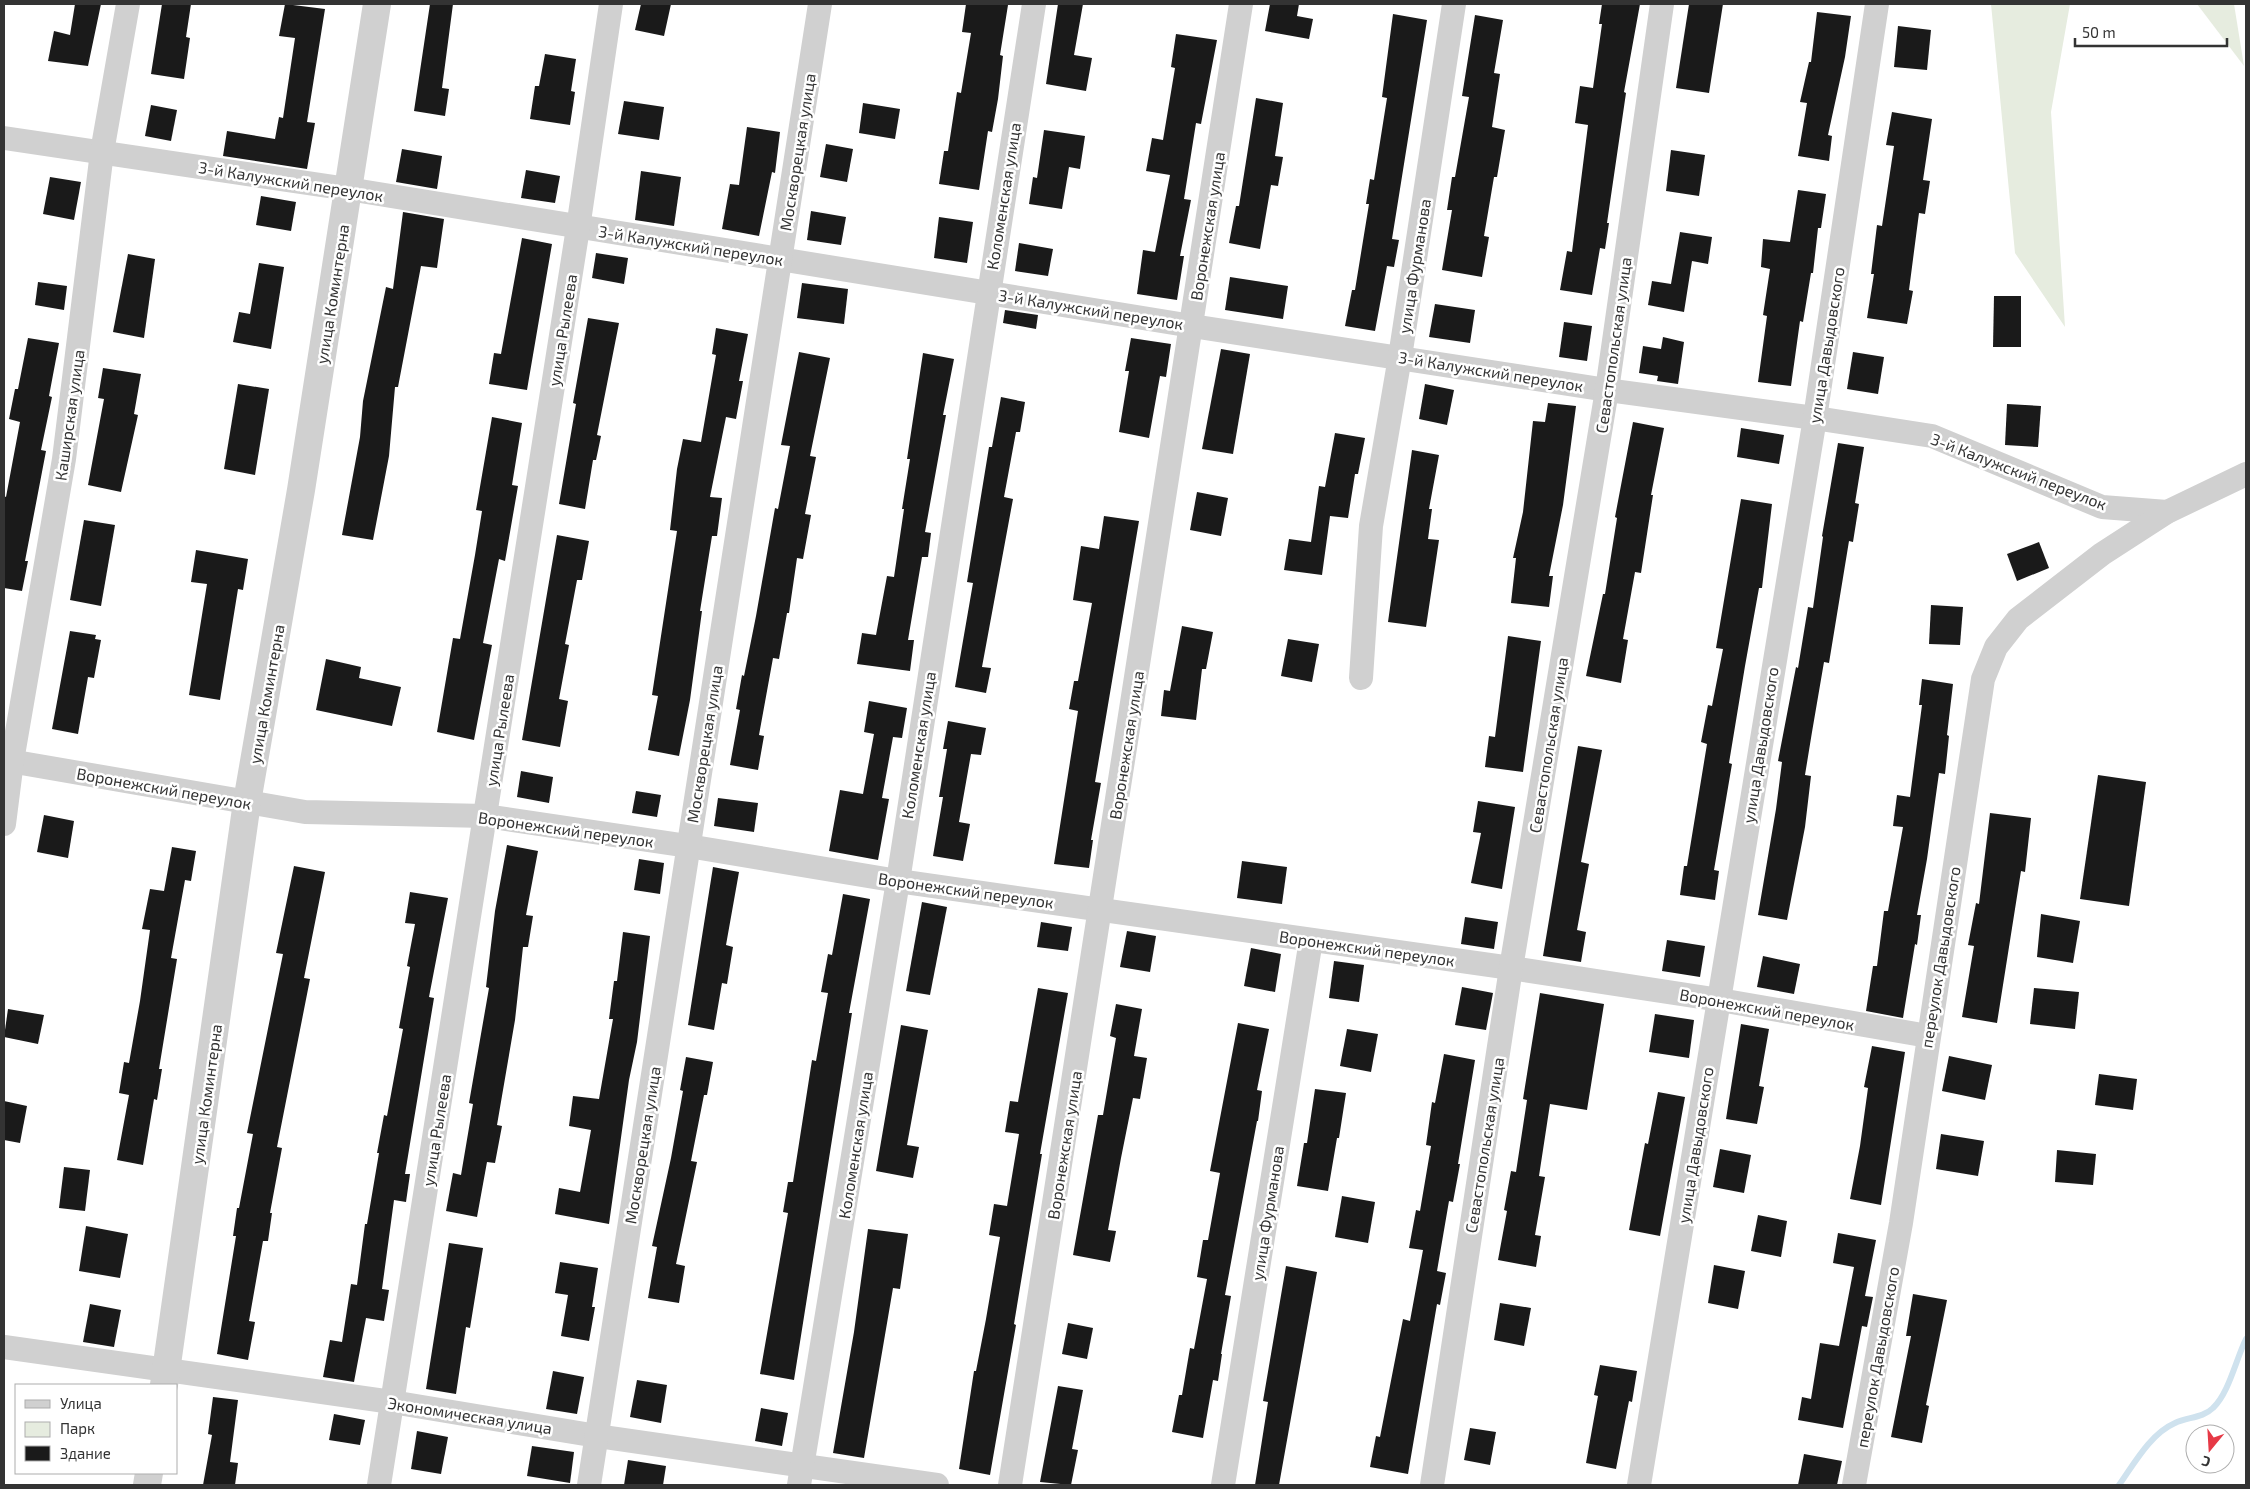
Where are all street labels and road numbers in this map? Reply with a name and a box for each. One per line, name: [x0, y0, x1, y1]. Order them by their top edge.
street label: Москворецкая улица: [775, 72, 820, 232]
street label: Коломенская улица: [982, 121, 1025, 271]
street label: Воронежская улица: [1186, 150, 1229, 302]
street label: 3-й Калужский переулок: [197, 157, 385, 206]
street label: улица Фурманова: [1394, 197, 1435, 335]
street label: 3-й Калужский переулок: [597, 221, 785, 270]
street label: улица Коминтерна: [312, 223, 353, 365]
street label: Севастопольская улица: [1591, 256, 1636, 434]
street label: улица Давыдовского: [1804, 266, 1849, 425]
street label: улица Рылеева: [544, 273, 581, 388]
street label: 3-й Калужский переулок: [997, 285, 1185, 334]
street label: 3-й Калужский переулок: [1397, 347, 1585, 396]
street label: Каширская улица: [50, 348, 89, 482]
street label: 3-й Калужский переулок: [1928, 429, 2110, 514]
street label: улица Коминтерна: [244, 623, 289, 765]
street label: Севастопольская улица: [1525, 656, 1572, 834]
street label: Москворецкая улица: [682, 664, 727, 824]
street label: улица Давыдовского: [1738, 666, 1783, 825]
street label: Воронежская улица: [1105, 669, 1148, 821]
street label: Коломенская улица: [897, 670, 940, 820]
street label: улица Рылеева: [481, 673, 518, 788]
street label: Воронежский переулок: [75, 763, 253, 814]
street label: Воронежский переулок: [477, 807, 655, 852]
street label: переулок Давыдовского: [1916, 865, 1965, 1049]
street label: Воронежский переулок: [877, 868, 1055, 913]
street label: Воронежский переулок: [1278, 926, 1456, 971]
street label: Воронежский переулок: [1678, 984, 1856, 1035]
street label: улица Коминтерна: [187, 1023, 226, 1165]
street label: Севастопольская улица: [1461, 1056, 1508, 1234]
street label: Москворецкая улица: [620, 1065, 665, 1225]
street label: улица Давыдовского: [1673, 1066, 1718, 1225]
street label: Воронежская улица: [1043, 1069, 1086, 1221]
street label: Коломенская улица: [834, 1070, 877, 1220]
street label: улица Рылеева: [418, 1073, 455, 1188]
street label: улица Фурманова: [1247, 1144, 1288, 1282]
street label: переулок Давыдовского: [1852, 1265, 1903, 1449]
street label: Экономическая улица: [386, 1393, 554, 1438]

